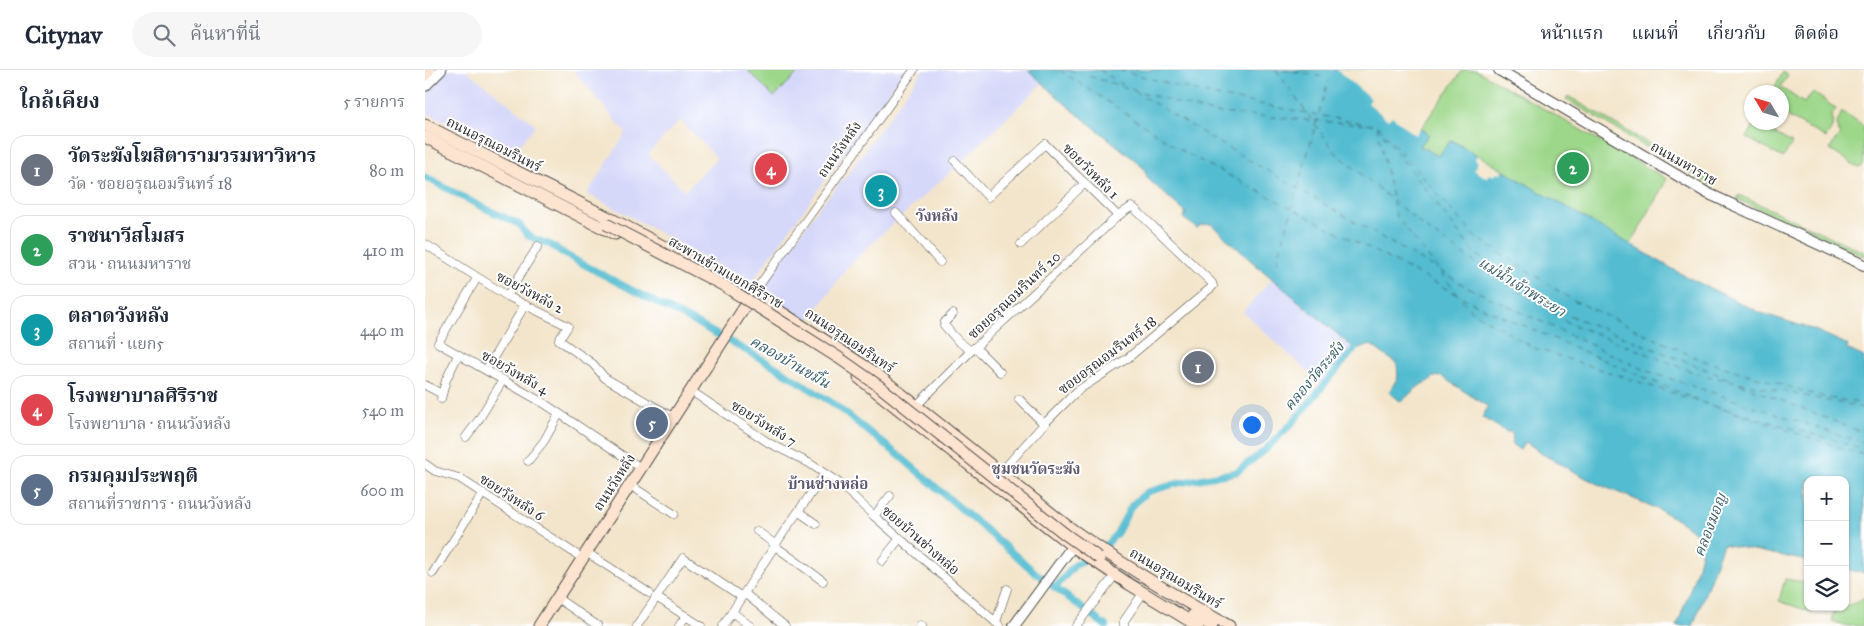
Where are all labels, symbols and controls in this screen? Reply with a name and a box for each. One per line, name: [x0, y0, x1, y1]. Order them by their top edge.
search box: [132, 12, 482, 57]
text: Citynav: [25, 20, 102, 50]
icon: search: [150, 21, 178, 49]
text: ค้นหาที่นี่: [190, 22, 261, 45]
text: หน้าแรก: [1540, 22, 1603, 44]
text: แผนที่: [1631, 22, 1679, 44]
text: เกี่ยวกับ: [1707, 22, 1766, 44]
text: ติดต่อ: [1794, 22, 1839, 44]
north arrow: [1744, 85, 1789, 130]
text: ใกล้เคียง: [20, 88, 100, 114]
text: 5 รายการ: [343, 92, 405, 111]
street label: ถนนอรุณอมรินทร์: [443, 112, 545, 176]
street label: ถนนวังหลัง: [814, 118, 865, 181]
street label: ถนนมหาราช: [1648, 138, 1720, 189]
street label: ซอยวังหลัง 1: [1059, 140, 1122, 203]
text: วัดระฆังโฆสิตารามวรมหาวิหาร: [68, 144, 316, 167]
pin: 2: [1557, 149, 1589, 187]
pin: 4: [755, 150, 787, 188]
text: 1: [34, 161, 40, 180]
text: 80 m: [369, 161, 404, 180]
pin: 3: [865, 172, 897, 210]
text: วัด · ซอยอรุณอมรินทร์ 18: [68, 174, 232, 193]
district label: วังหลัง: [916, 207, 958, 225]
text: ราชนาวีสโมสร: [68, 224, 185, 247]
street label: สะพานข้ามแยกศิริราช: [665, 233, 786, 312]
text: 2: [33, 241, 41, 260]
text: 410 m: [363, 241, 404, 260]
street label: ซอยอรุณอมรินทร์ 20: [964, 247, 1064, 343]
water label: แม่น้ำเจ้าพระยา: [1475, 251, 1570, 321]
text: สวน · ถนนมหาราช: [68, 254, 191, 273]
street label: ซอยวังหลัง 2: [493, 268, 566, 317]
street label: ถนนอรุณอมรินทร์: [802, 303, 899, 377]
text: ตลาดวังหลัง: [68, 304, 169, 327]
street label: ซอยอรุณอมรินทร์ 18: [1054, 312, 1160, 398]
text: 3: [34, 321, 40, 340]
text: 440 m: [360, 321, 404, 340]
water label: คลองบ้านขมิ้น: [747, 330, 834, 392]
text: สถานที่ · แยก5: [68, 334, 164, 353]
water label: คลองวัดระฆัง: [1280, 338, 1348, 414]
street label: ซอยวังหลัง 4: [478, 347, 552, 399]
pin: 1: [1182, 348, 1214, 386]
text: โรงพยาบาลศิริราช: [68, 384, 218, 407]
street label: ซอยวังหลัง 7: [728, 397, 800, 450]
text: 4: [33, 401, 41, 420]
text: 540 m: [362, 401, 404, 420]
pin: 5: [636, 404, 668, 442]
your location: [1239, 412, 1265, 438]
text: โรงพยาบาล · ถนนวังหลัง: [68, 414, 231, 433]
street label: ถนนวังหลัง: [590, 450, 639, 514]
district label: ชุมชนวัดระฆัง: [992, 460, 1080, 480]
text: กรมคุมประพฤติ: [68, 464, 198, 487]
street label: ซอยวังหลัง 6: [476, 470, 548, 525]
district label: บ้านช่างหล่อ: [788, 475, 868, 493]
map controls: [1804, 476, 1849, 611]
button: +: [1804, 476, 1849, 521]
text: 5: [33, 481, 41, 500]
text: 600 m: [360, 481, 404, 500]
water label: คลองมอญ: [1690, 490, 1731, 559]
text: สถานที่ราชการ · ถนนวังหลัง: [68, 494, 252, 513]
street label: ซอยบ้านช่างหล่อ: [878, 502, 963, 579]
button: −: [1804, 521, 1849, 566]
street label: ถนนอรุณอมรินทร์: [1127, 543, 1226, 613]
button: layers: [1804, 566, 1849, 611]

